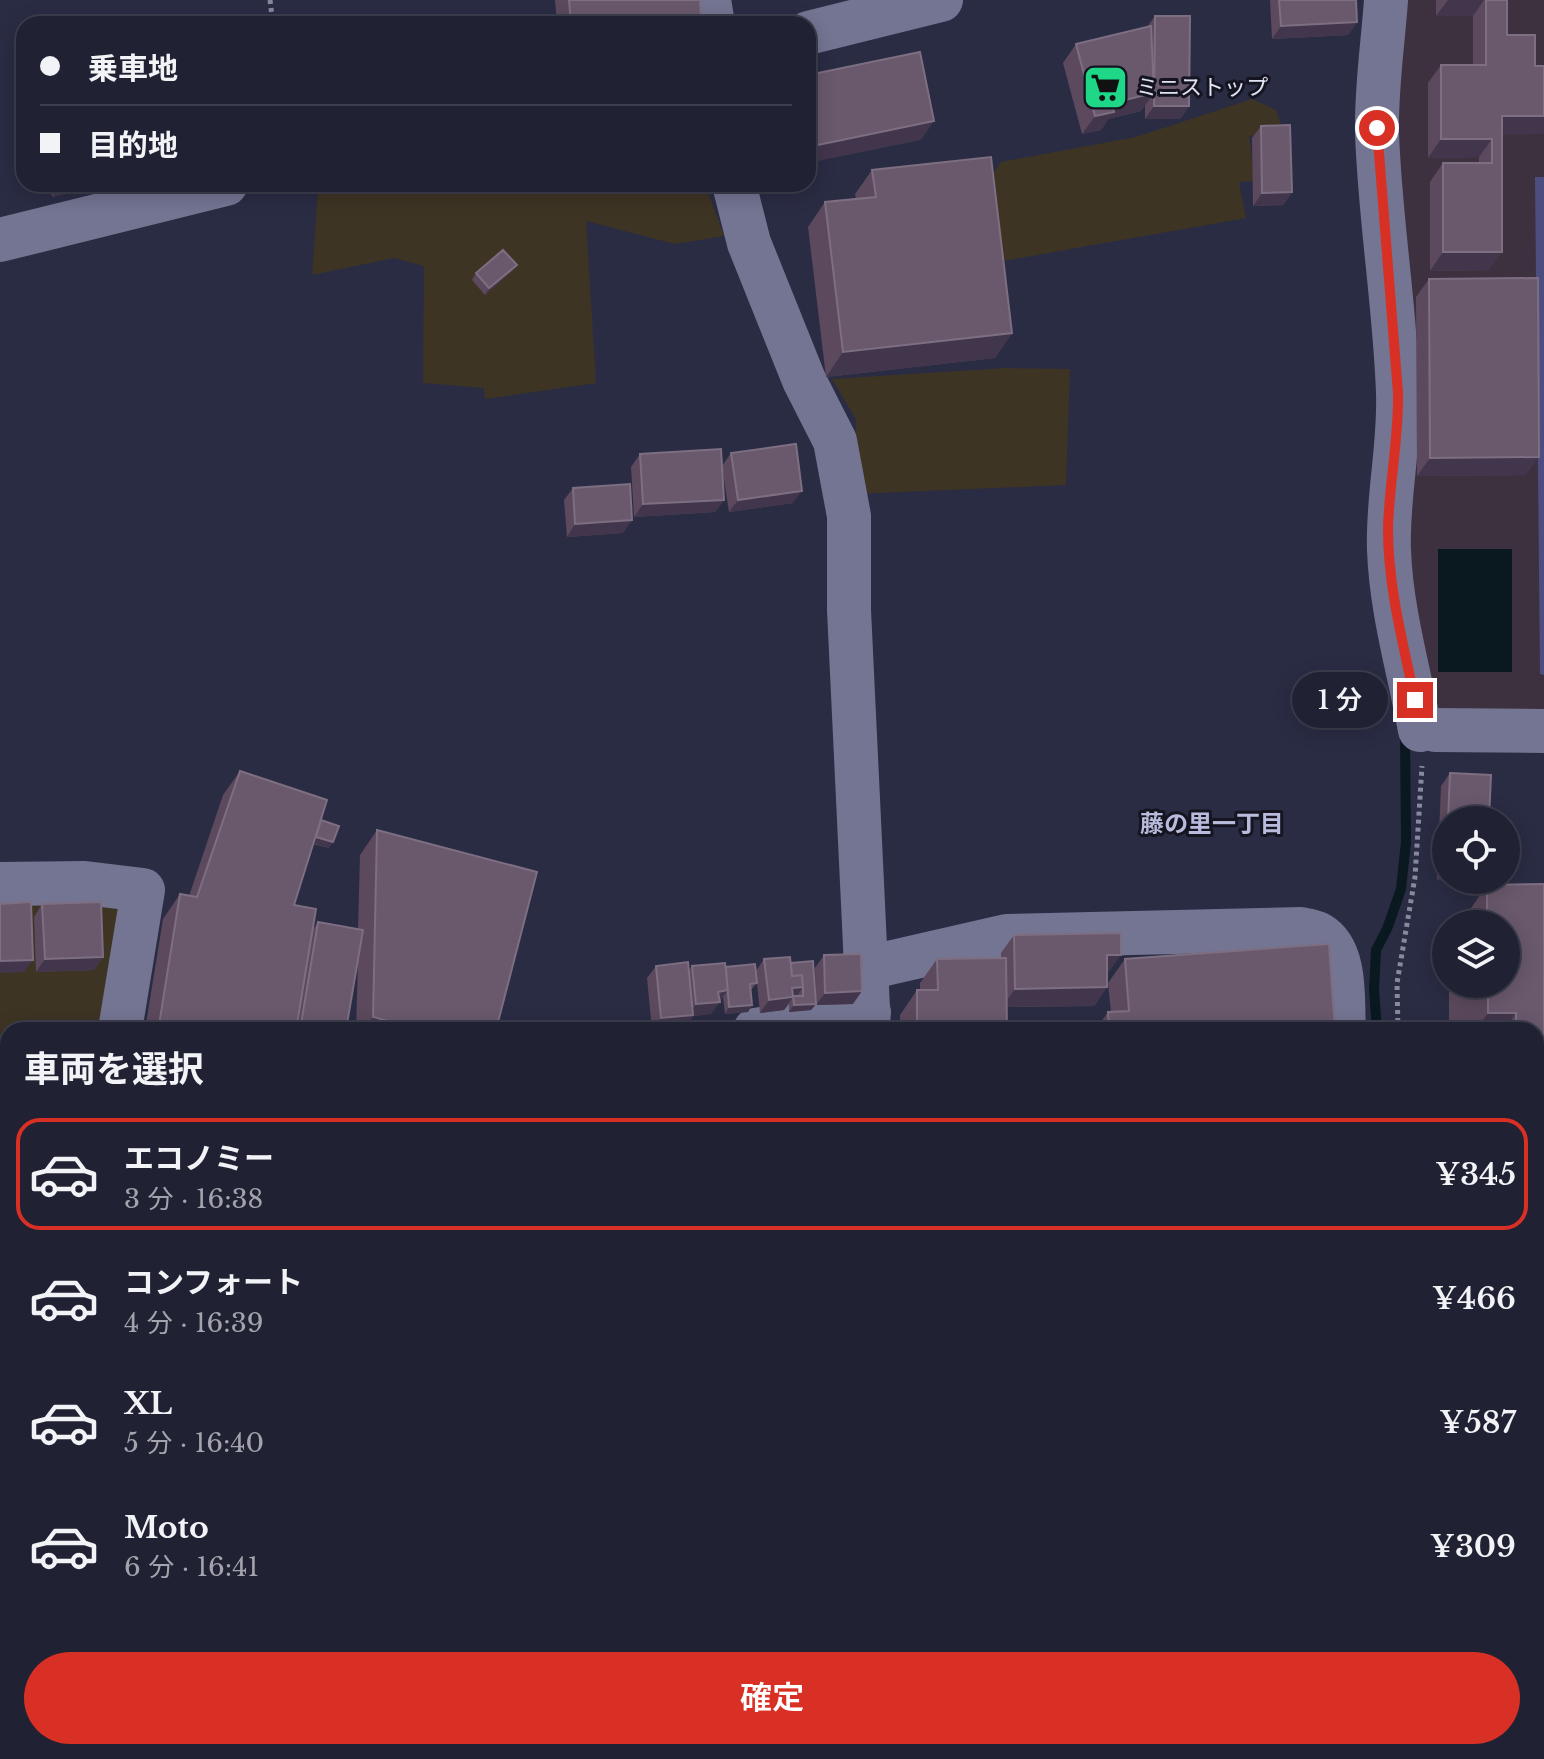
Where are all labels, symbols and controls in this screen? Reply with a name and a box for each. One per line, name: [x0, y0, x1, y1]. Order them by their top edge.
text: 乗車地: [88, 50, 178, 87]
supermarket icon: ミニストップ: [1081, 63, 1129, 111]
place label: ミニストップ: [1136, 74, 1268, 101]
route start: [1359, 110, 1395, 146]
text: 目的地: [88, 127, 178, 164]
callout: 1 分: [1291, 672, 1387, 728]
route end: [1397, 682, 1433, 718]
text: 1 分: [1318, 684, 1362, 716]
map controls: [1432, 806, 1520, 998]
button: locate: [1432, 806, 1520, 894]
district label: 藤の里一丁目: [1140, 809, 1284, 838]
button: layers: [1432, 910, 1520, 998]
text: 車両を選択: [24, 1047, 204, 1092]
icon: car: [28, 1138, 100, 1210]
text: エコノミー: [124, 1140, 274, 1177]
text: ¥345: [1435, 1156, 1516, 1193]
text: 3 分 · 16:38: [124, 1183, 263, 1215]
icon: car: [28, 1262, 100, 1334]
text: コンフォート: [124, 1264, 303, 1301]
text: ¥466: [1432, 1280, 1516, 1317]
text: 4 分 · 16:39: [124, 1307, 263, 1339]
text: XL: [124, 1385, 172, 1422]
icon: car: [28, 1386, 100, 1458]
text: ¥587: [1439, 1404, 1516, 1441]
text: 5 分 · 16:40: [124, 1427, 264, 1459]
text: Moto: [124, 1509, 209, 1546]
icon: car: [28, 1510, 100, 1582]
text: ¥309: [1430, 1528, 1516, 1565]
text: 6 分 · 16:41: [124, 1551, 259, 1583]
button: 確定: [24, 1652, 1520, 1744]

